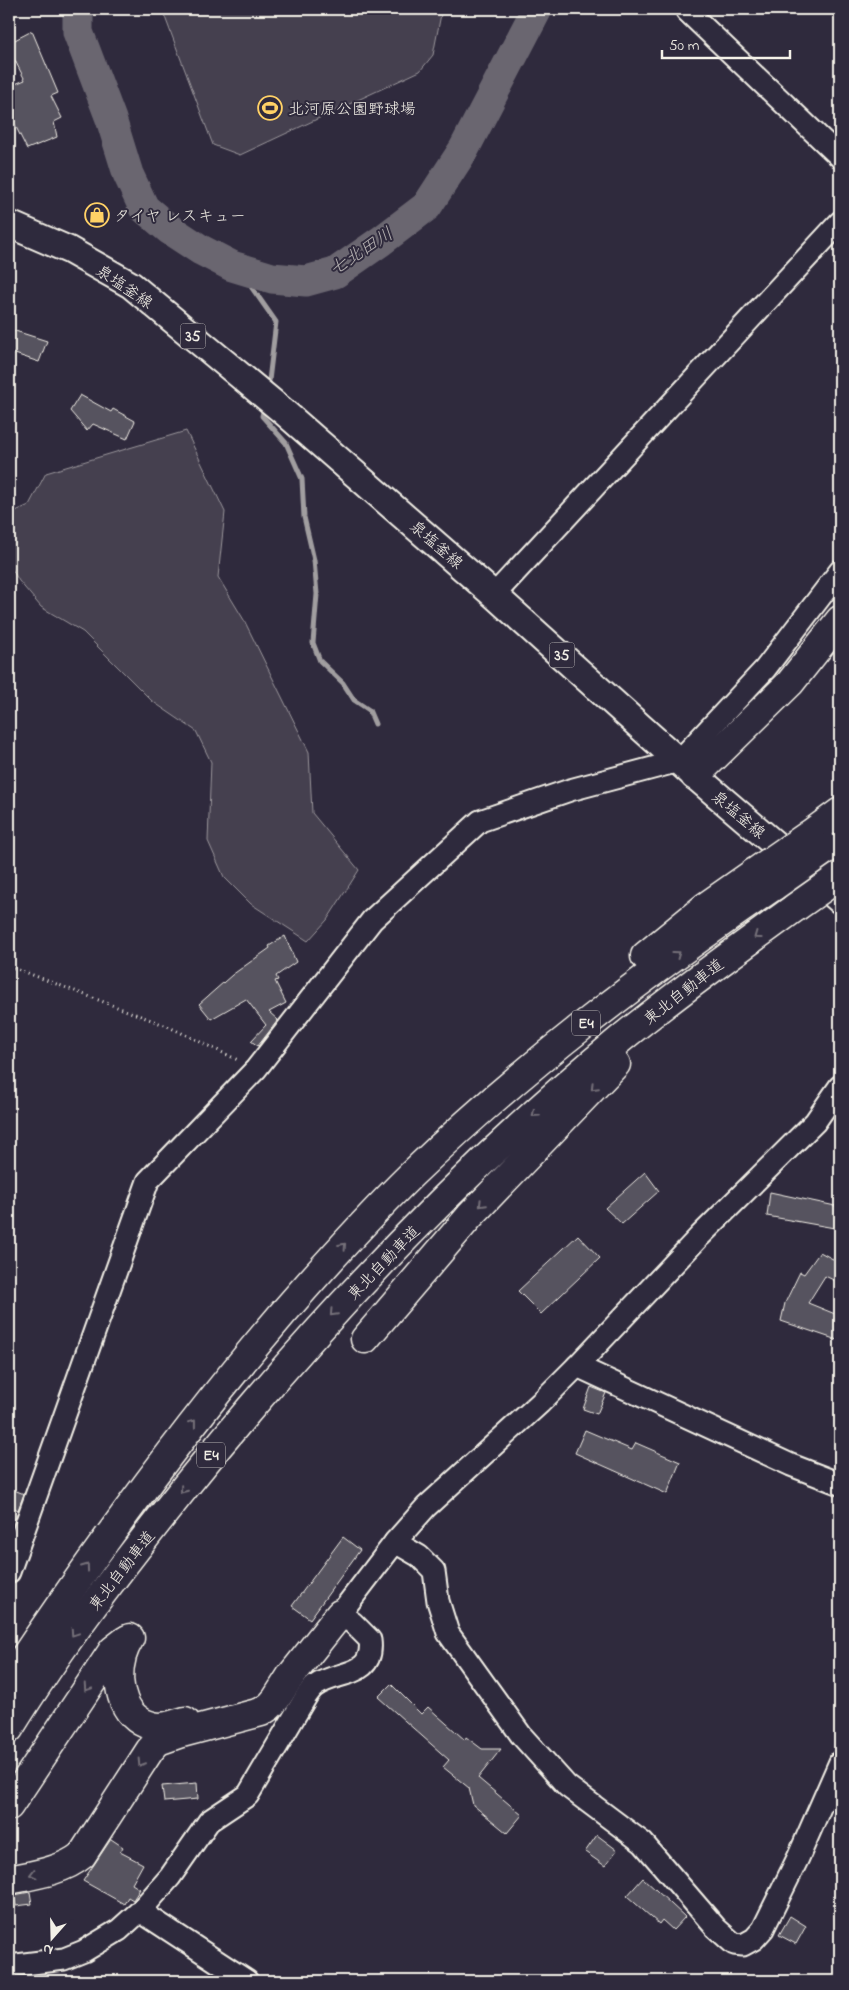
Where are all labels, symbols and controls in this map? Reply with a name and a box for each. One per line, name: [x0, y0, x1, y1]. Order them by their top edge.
scale bar: [662, 28, 789, 60]
text: 50 m: [669, 35, 700, 57]
sports icon: 北河原公園野球場: [257, 95, 283, 121]
place label: 北河原公園野球場: [288, 98, 416, 122]
shop icon: タイヤ レスキュー: [84, 202, 110, 228]
place label: タイヤ レスキュー: [114, 205, 246, 229]
water label: 七北田川: [325, 222, 399, 283]
street label: 泉塩釜線: [91, 260, 157, 316]
road number: 35: [180, 324, 206, 348]
street label: 泉塩釜線: [404, 515, 468, 576]
road number: 35: [550, 642, 574, 668]
street label: 泉塩釜線: [705, 786, 770, 845]
one-way arrow: [754, 930, 763, 938]
one-way arrow: [671, 951, 681, 960]
street label: 東北自動車道: [639, 954, 729, 1032]
road number: E4: [572, 1010, 600, 1036]
one-way arrow: [591, 1081, 600, 1090]
one-way arrow: [531, 1108, 540, 1117]
one-way arrow: [479, 1199, 488, 1208]
street label: 東北自動車道: [342, 1221, 426, 1306]
one-way arrow: [338, 1242, 347, 1251]
one-way arrow: [330, 1307, 339, 1316]
one-way arrow: [188, 1420, 196, 1429]
road number: E4: [197, 1442, 225, 1468]
one-way arrow: [181, 1484, 189, 1493]
street label: 東北自動車道: [84, 1526, 162, 1616]
one-way arrow: [80, 1563, 89, 1573]
one-way arrow: [71, 1627, 80, 1637]
one-way arrow: [84, 1683, 94, 1692]
one-way arrow: [138, 1758, 148, 1767]
one-way arrow: [29, 1868, 38, 1879]
north arrow: [28, 1912, 78, 1962]
text: N: [40, 1937, 56, 1960]

